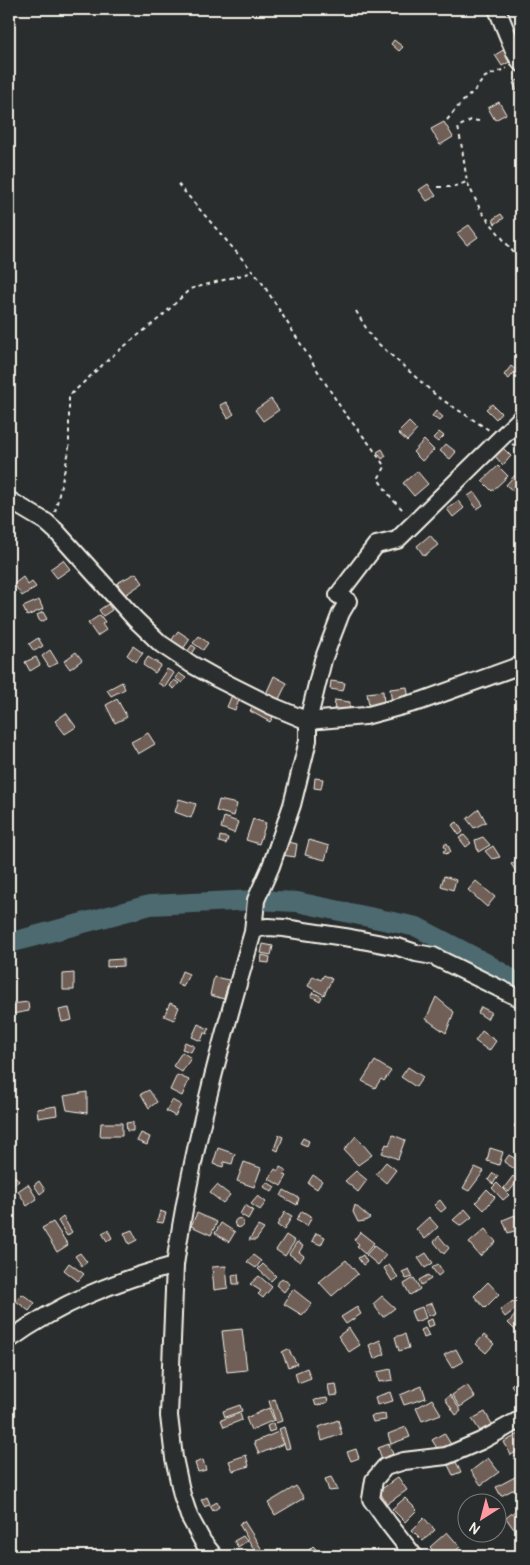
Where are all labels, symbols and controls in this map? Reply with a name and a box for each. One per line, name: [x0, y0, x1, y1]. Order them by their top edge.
north arrow: [458, 1492, 508, 1542]
text: N: [466, 1518, 483, 1538]

